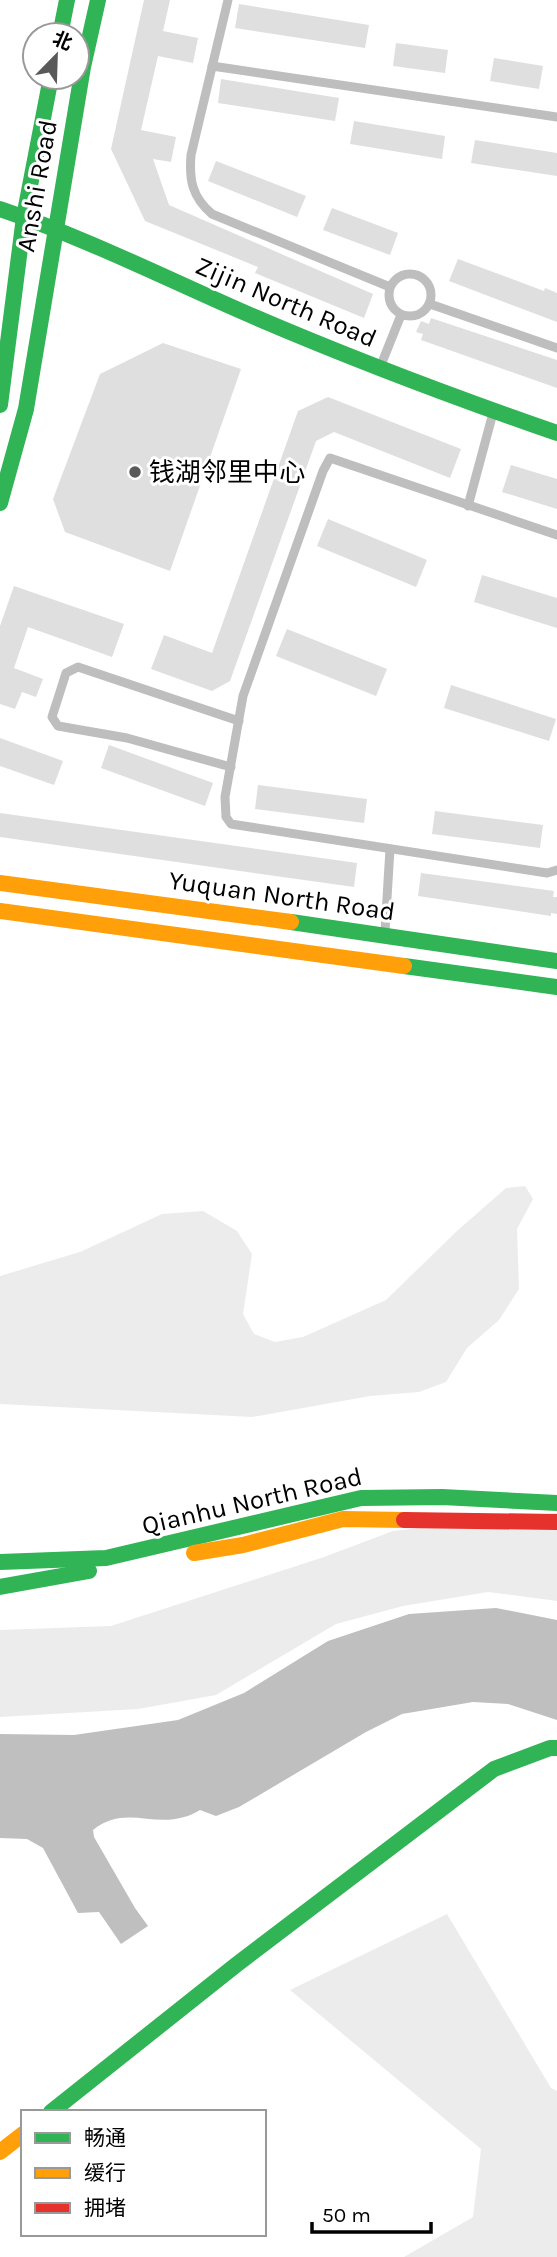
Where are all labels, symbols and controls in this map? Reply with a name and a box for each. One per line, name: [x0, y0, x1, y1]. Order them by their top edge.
north arrow: [21, 21, 91, 91]
text: 北: [49, 27, 75, 55]
street label: Anshi Road: [10, 117, 64, 255]
street label: Zijin North Road: [191, 250, 381, 354]
place label: 钱湖邻里中心: [149, 457, 305, 488]
marker: 钱湖邻里中心: [127, 464, 143, 480]
street label: Yuquan North Road: [167, 865, 397, 927]
street label: Qianhu North Road: [139, 1461, 365, 1541]
legend: [21, 2110, 266, 2236]
text: 畅通: [84, 2126, 126, 2150]
text: 缓行: [84, 2161, 126, 2185]
scale bar: [312, 2190, 431, 2234]
text: 拥堵: [84, 2196, 126, 2220]
text: 50 m: [322, 2203, 371, 2227]

